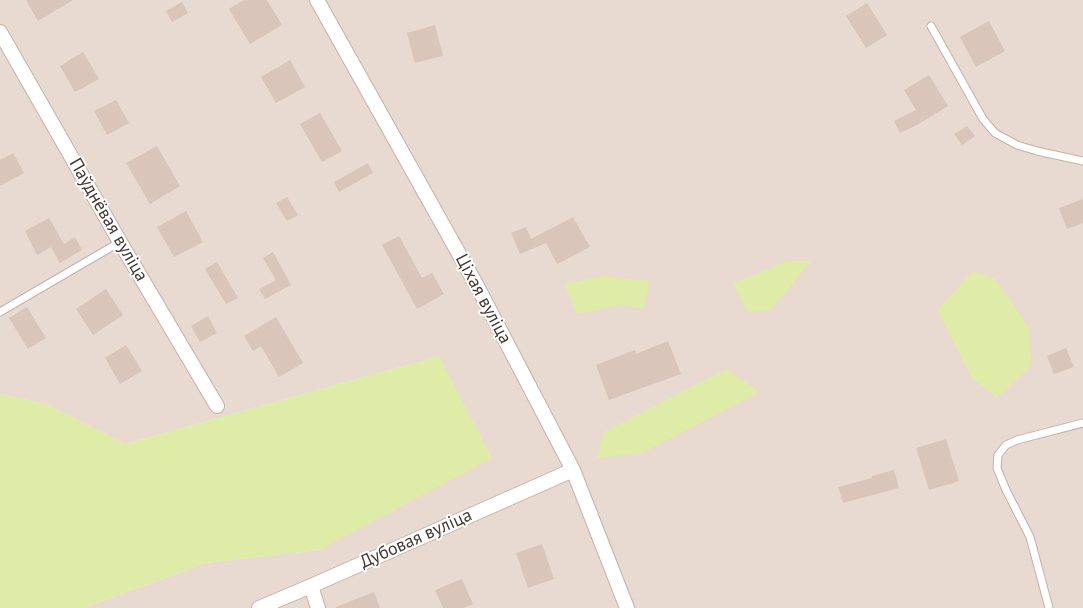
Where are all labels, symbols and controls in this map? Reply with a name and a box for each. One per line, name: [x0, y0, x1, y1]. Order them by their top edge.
street label: Паўднёвая вуліца: [64, 155, 152, 285]
street label: Ціхая вуліца: [450, 250, 516, 348]
street label: Дубовая вуліца: [357, 505, 475, 573]

